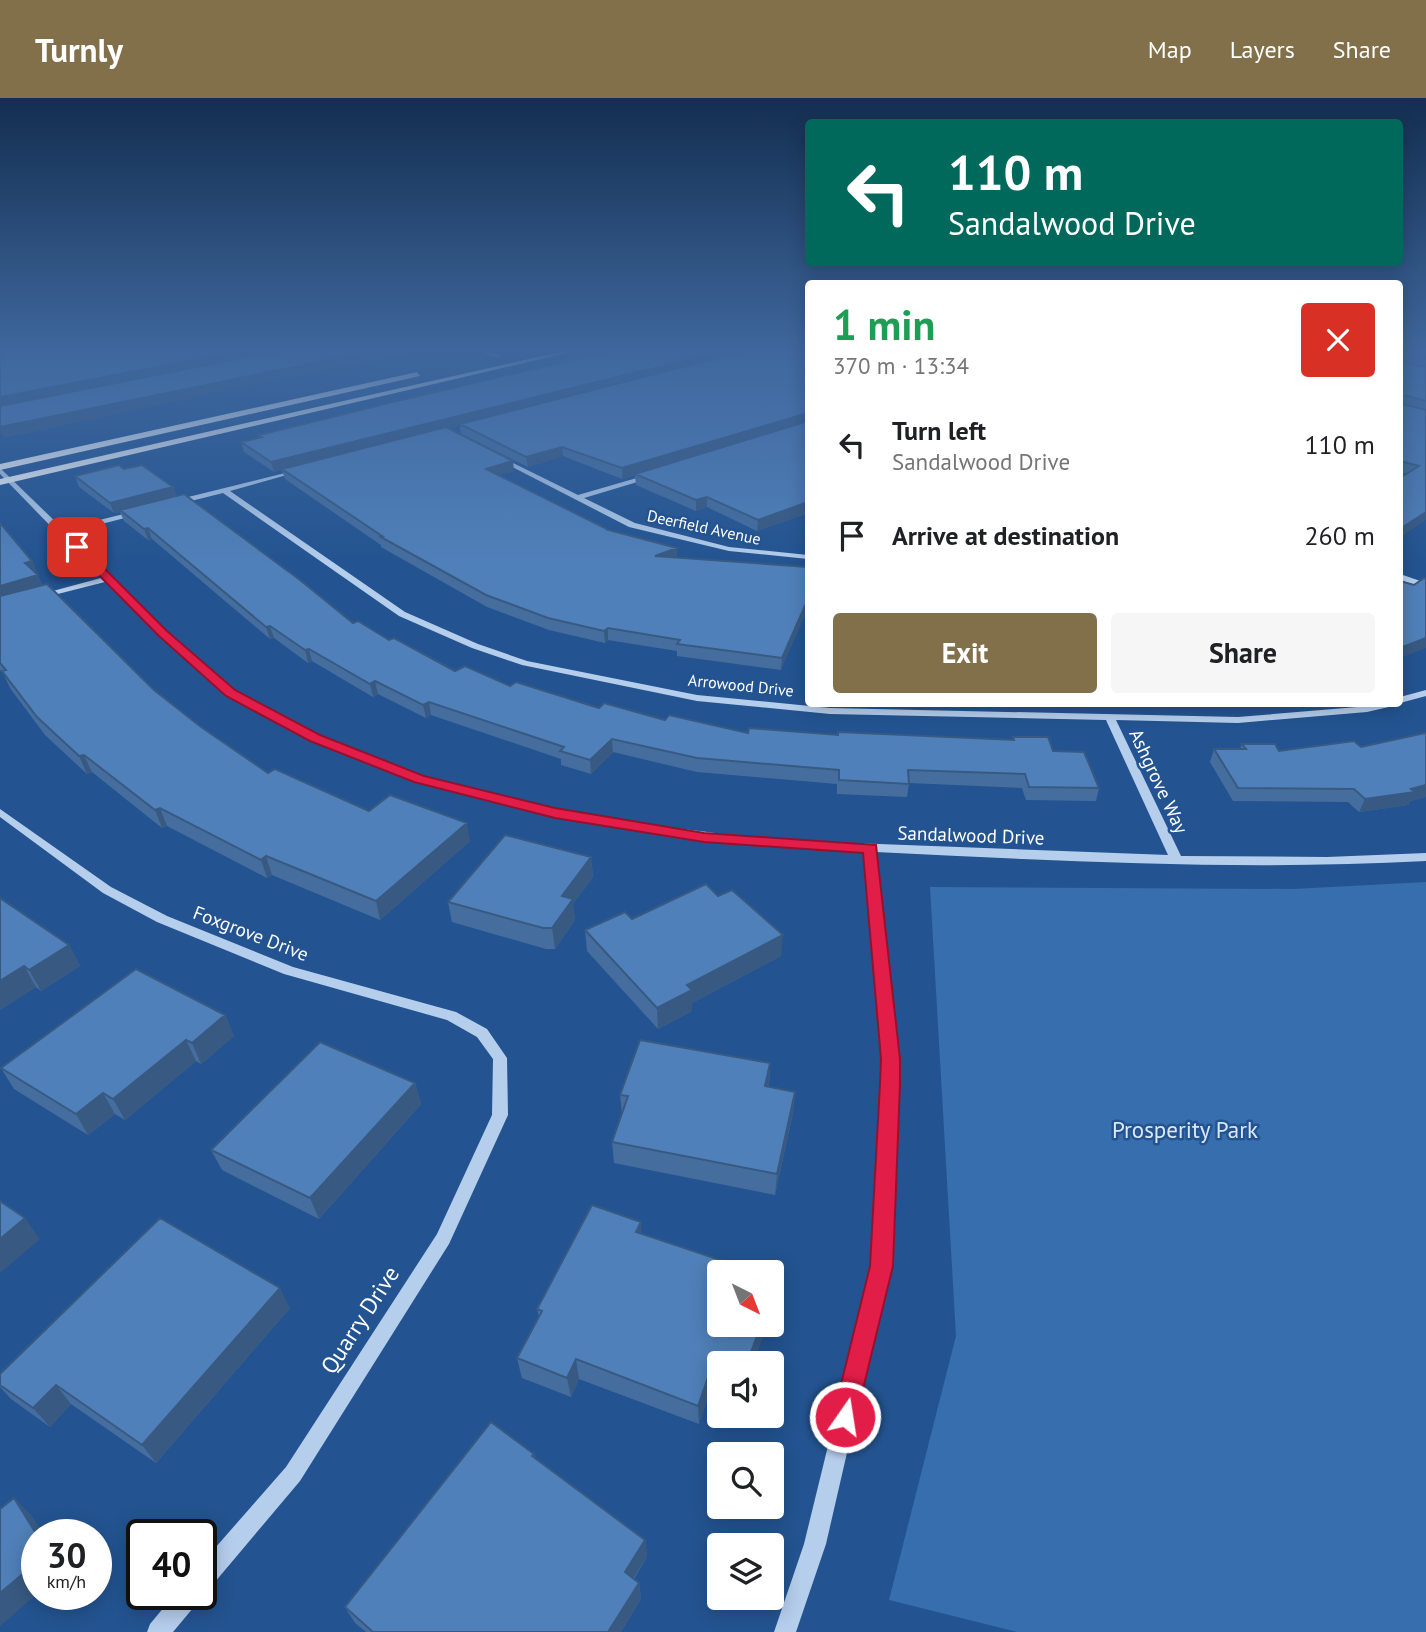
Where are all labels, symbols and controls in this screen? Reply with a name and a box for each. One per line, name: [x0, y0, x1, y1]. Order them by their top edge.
text: Turnly: [35, 28, 123, 71]
text: Map: [1148, 34, 1192, 65]
text: Layers: [1230, 34, 1295, 65]
text: Share: [1333, 34, 1391, 65]
text: 110 m: [948, 140, 1083, 204]
icon: left: [833, 147, 924, 238]
text: Sandalwood Drive: [948, 202, 1196, 244]
text: 1 min: [833, 297, 935, 352]
button: close: [1301, 303, 1375, 377]
text: 370 m · 13:34: [833, 351, 969, 380]
text: Turn left: [892, 414, 986, 447]
icon: left: [833, 426, 871, 464]
text: 110 m: [1304, 428, 1375, 461]
text: Sandalwood Drive: [892, 447, 1070, 476]
street label: Deerfield Avenue: [645, 505, 763, 549]
pin: [47, 517, 107, 577]
icon: arrive: [833, 517, 871, 555]
text: Arrive at destination: [892, 519, 1119, 552]
text: 260 m: [1304, 519, 1375, 552]
icon: arrive: [58, 528, 96, 566]
button: Exit: [833, 613, 1097, 693]
button: Share: [1111, 613, 1375, 693]
street label: Arrowood Drive: [687, 670, 795, 700]
street label: Ashgrove Way: [1124, 725, 1194, 837]
street label: Sandalwood Drive: [897, 820, 1045, 850]
street label: Foxgrove Drive: [190, 900, 312, 966]
park label: Prosperity Park: [1112, 1115, 1258, 1144]
street label: Quarry Drive: [314, 1260, 405, 1379]
north arrow: [707, 1260, 784, 1337]
map controls: [707, 1260, 784, 1610]
button: sound: [707, 1351, 784, 1428]
position arrow: [808, 1380, 882, 1454]
button: search: [707, 1442, 784, 1519]
speed limit sign: 40: [126, 1519, 217, 1610]
text: 30: [47, 1532, 86, 1578]
button: layers: [707, 1533, 784, 1610]
text: km/h: [47, 1570, 86, 1593]

